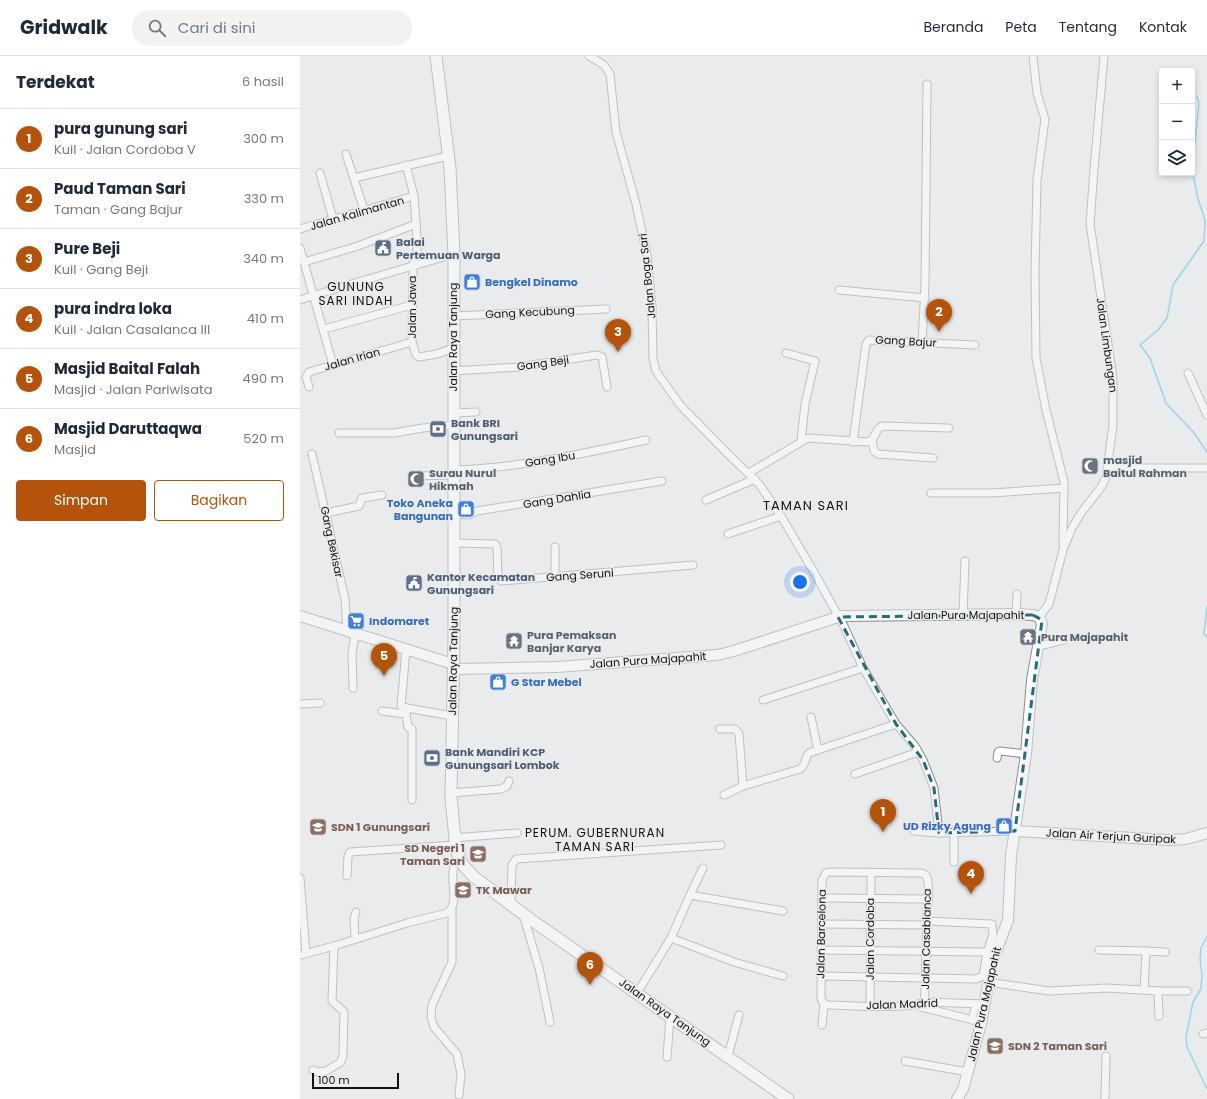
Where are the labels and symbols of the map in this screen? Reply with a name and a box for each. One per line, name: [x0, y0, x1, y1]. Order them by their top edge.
street label: Jalan Kalimantan: [308, 192, 406, 234]
street label: Jalan Boga Sari: [635, 232, 659, 319]
place label: Balai Pertemuan Warga: [396, 234, 501, 263]
public building icon: Balai Pertemuan Warga: [373, 238, 393, 258]
shop icon: Bengkel Dinamo: [462, 272, 482, 292]
place label: Bengkel Dinamo: [485, 274, 578, 290]
street label: Jalan Jawa: [404, 275, 420, 339]
district label: GUNUNG SARI INDAH: [319, 278, 393, 309]
street label: Jalan Raya Tanjung: [445, 283, 461, 391]
street label: Jalan Limbungan: [1092, 297, 1122, 393]
pin: 2: [926, 299, 952, 332]
street label: Gang Kecubung: [485, 302, 575, 322]
pin: 3: [605, 319, 631, 352]
street label: Gang Bajur: [875, 331, 937, 351]
street label: Jalan Irian: [322, 343, 382, 375]
street label: Gang Beji: [516, 351, 570, 375]
place label: Bank BRI Gunungsari: [451, 415, 518, 444]
bank icon: Bank BRI Gunungsari: [428, 419, 448, 439]
street label: Gang Ibu: [524, 447, 576, 471]
place label: masjid Baitul Rahman: [1103, 452, 1187, 481]
mosque icon: masjid Baitul Rahman: [1080, 456, 1100, 476]
place label: Surau Nurul Hikmah: [429, 465, 496, 494]
mosque icon: Surau Nurul Hikmah: [406, 469, 426, 489]
street label: Gang Dahlia: [522, 486, 592, 512]
place label: Toko Aneka Bangunan: [387, 495, 453, 524]
district label: TAMAN SARI: [763, 496, 849, 515]
shop icon: Toko Aneka Bangunan: [456, 499, 476, 519]
street label: Gang Bekisar: [317, 505, 347, 579]
street label: Gang Seruni: [546, 565, 615, 585]
place label: Kantor Kecamatan Gunungsari: [427, 569, 535, 598]
your location: [790, 572, 810, 592]
public building icon: Kantor Kecamatan Gunungsari: [404, 573, 424, 593]
street label: Jalan Raya Tanjung: [444, 606, 462, 716]
street label: Jalan Pura Majapahit: [908, 607, 1024, 623]
supermarket icon: Indomaret: [346, 611, 366, 631]
place label: Indomaret: [369, 613, 430, 629]
place label: Pura Pemaksan Banjar Karya: [527, 627, 616, 656]
temple icon: Pura Majapahit: [1018, 627, 1038, 647]
place label: Pura Majapahit: [1041, 629, 1129, 645]
temple icon: Pura Pemaksan Banjar Karya: [504, 631, 524, 651]
pin: 5: [371, 643, 397, 676]
street label: Jalan Pura Majapahit: [589, 648, 707, 672]
shop icon: G Star Mebel: [488, 672, 508, 692]
place label: G Star Mebel: [511, 674, 582, 690]
place label: Bank Mandiri KCP Gunungsari Lombok: [445, 744, 560, 773]
bank icon: Bank Mandiri KCP Gunungsari Lombok: [422, 748, 442, 768]
pin: 1: [870, 799, 896, 832]
shop icon: UD Rizky Agung: [994, 816, 1014, 836]
school or university icon: SDN 1 Gunungsari: [308, 817, 328, 837]
place label: UD Rizky Agung: [903, 818, 991, 834]
place label: SDN 1 Gunungsari: [331, 819, 430, 835]
district label: PERUM. GUBERNURAN TAMAN SARI: [525, 824, 665, 855]
street label: Jalan Air Terjun Guripak: [1046, 825, 1177, 847]
place label: SD Negeri 1 Taman Sari: [400, 840, 465, 869]
school or university icon: SD Negeri 1 Taman Sari: [468, 844, 488, 864]
pin: 4: [958, 861, 984, 894]
school or university icon: TK Mawar: [453, 880, 473, 900]
place label: TK Mawar: [476, 882, 532, 898]
street label: Jalan Casablanca: [917, 888, 935, 990]
street label: Jalan Barcelona: [812, 889, 830, 979]
street label: Jalan Cordoba: [862, 898, 878, 980]
street label: Jalan Pura Majapahit: [963, 945, 1005, 1063]
pin: 6: [577, 952, 603, 985]
street label: Jalan Raya Tanjung: [616, 974, 714, 1050]
street label: Jalan Madrid: [866, 995, 938, 1013]
school or university icon: SDN 2 Taman Sari: [985, 1036, 1005, 1056]
place label: SDN 2 Taman Sari: [1008, 1038, 1107, 1054]
scale bar: [312, 1071, 399, 1090]

